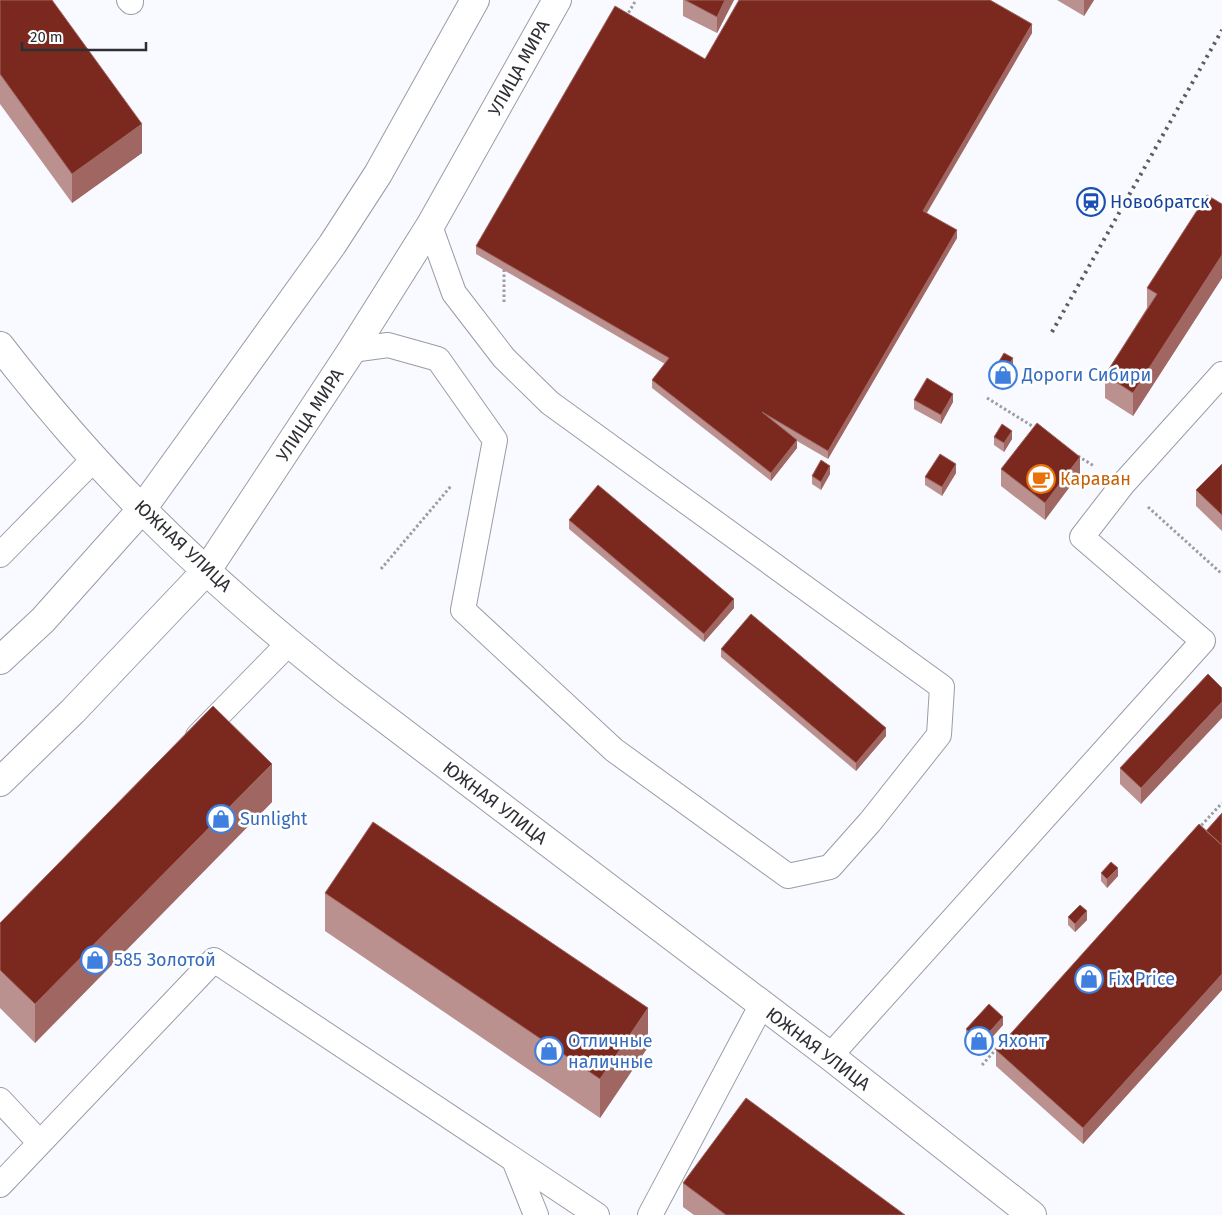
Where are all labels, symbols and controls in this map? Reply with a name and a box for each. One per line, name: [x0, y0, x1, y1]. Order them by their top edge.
street label: УЛИЦА МИРА: [484, 15, 555, 120]
scale bar: [22, 20, 146, 52]
text: 20 m: [30, 28, 63, 46]
station icon: Новобратск: [1076, 187, 1106, 217]
place label: Новобратск: [1110, 191, 1210, 213]
shop icon: Дороги Сибири: [988, 360, 1018, 390]
street label: УЛИЦА МИРА: [272, 364, 349, 466]
place label: Дороги Сибири: [1021, 364, 1151, 386]
cafe icon: Караван: [1026, 464, 1056, 494]
place label: Караван: [1060, 468, 1131, 490]
street label: ЮЖНАЯ УЛИЦА: [130, 495, 237, 597]
street label: ЮЖНАЯ УЛИЦА: [439, 757, 552, 850]
shop icon: Sunlight: [206, 804, 236, 834]
place label: Sunlight: [240, 808, 308, 830]
shop icon: 585 Золотой: [80, 945, 110, 975]
place label: 585 Золотой: [114, 949, 216, 971]
shop icon: Fix Price: [1074, 964, 1104, 994]
place label: Fix Price: [1108, 968, 1175, 990]
street label: ЮЖНАЯ УЛИЦА: [762, 1003, 875, 1096]
shop icon: Яхонт: [964, 1026, 994, 1056]
place label: Отличные наличные: [568, 1030, 653, 1073]
place label: Яхонт: [998, 1030, 1048, 1052]
shop icon: Отличные наличные: [534, 1036, 564, 1066]

